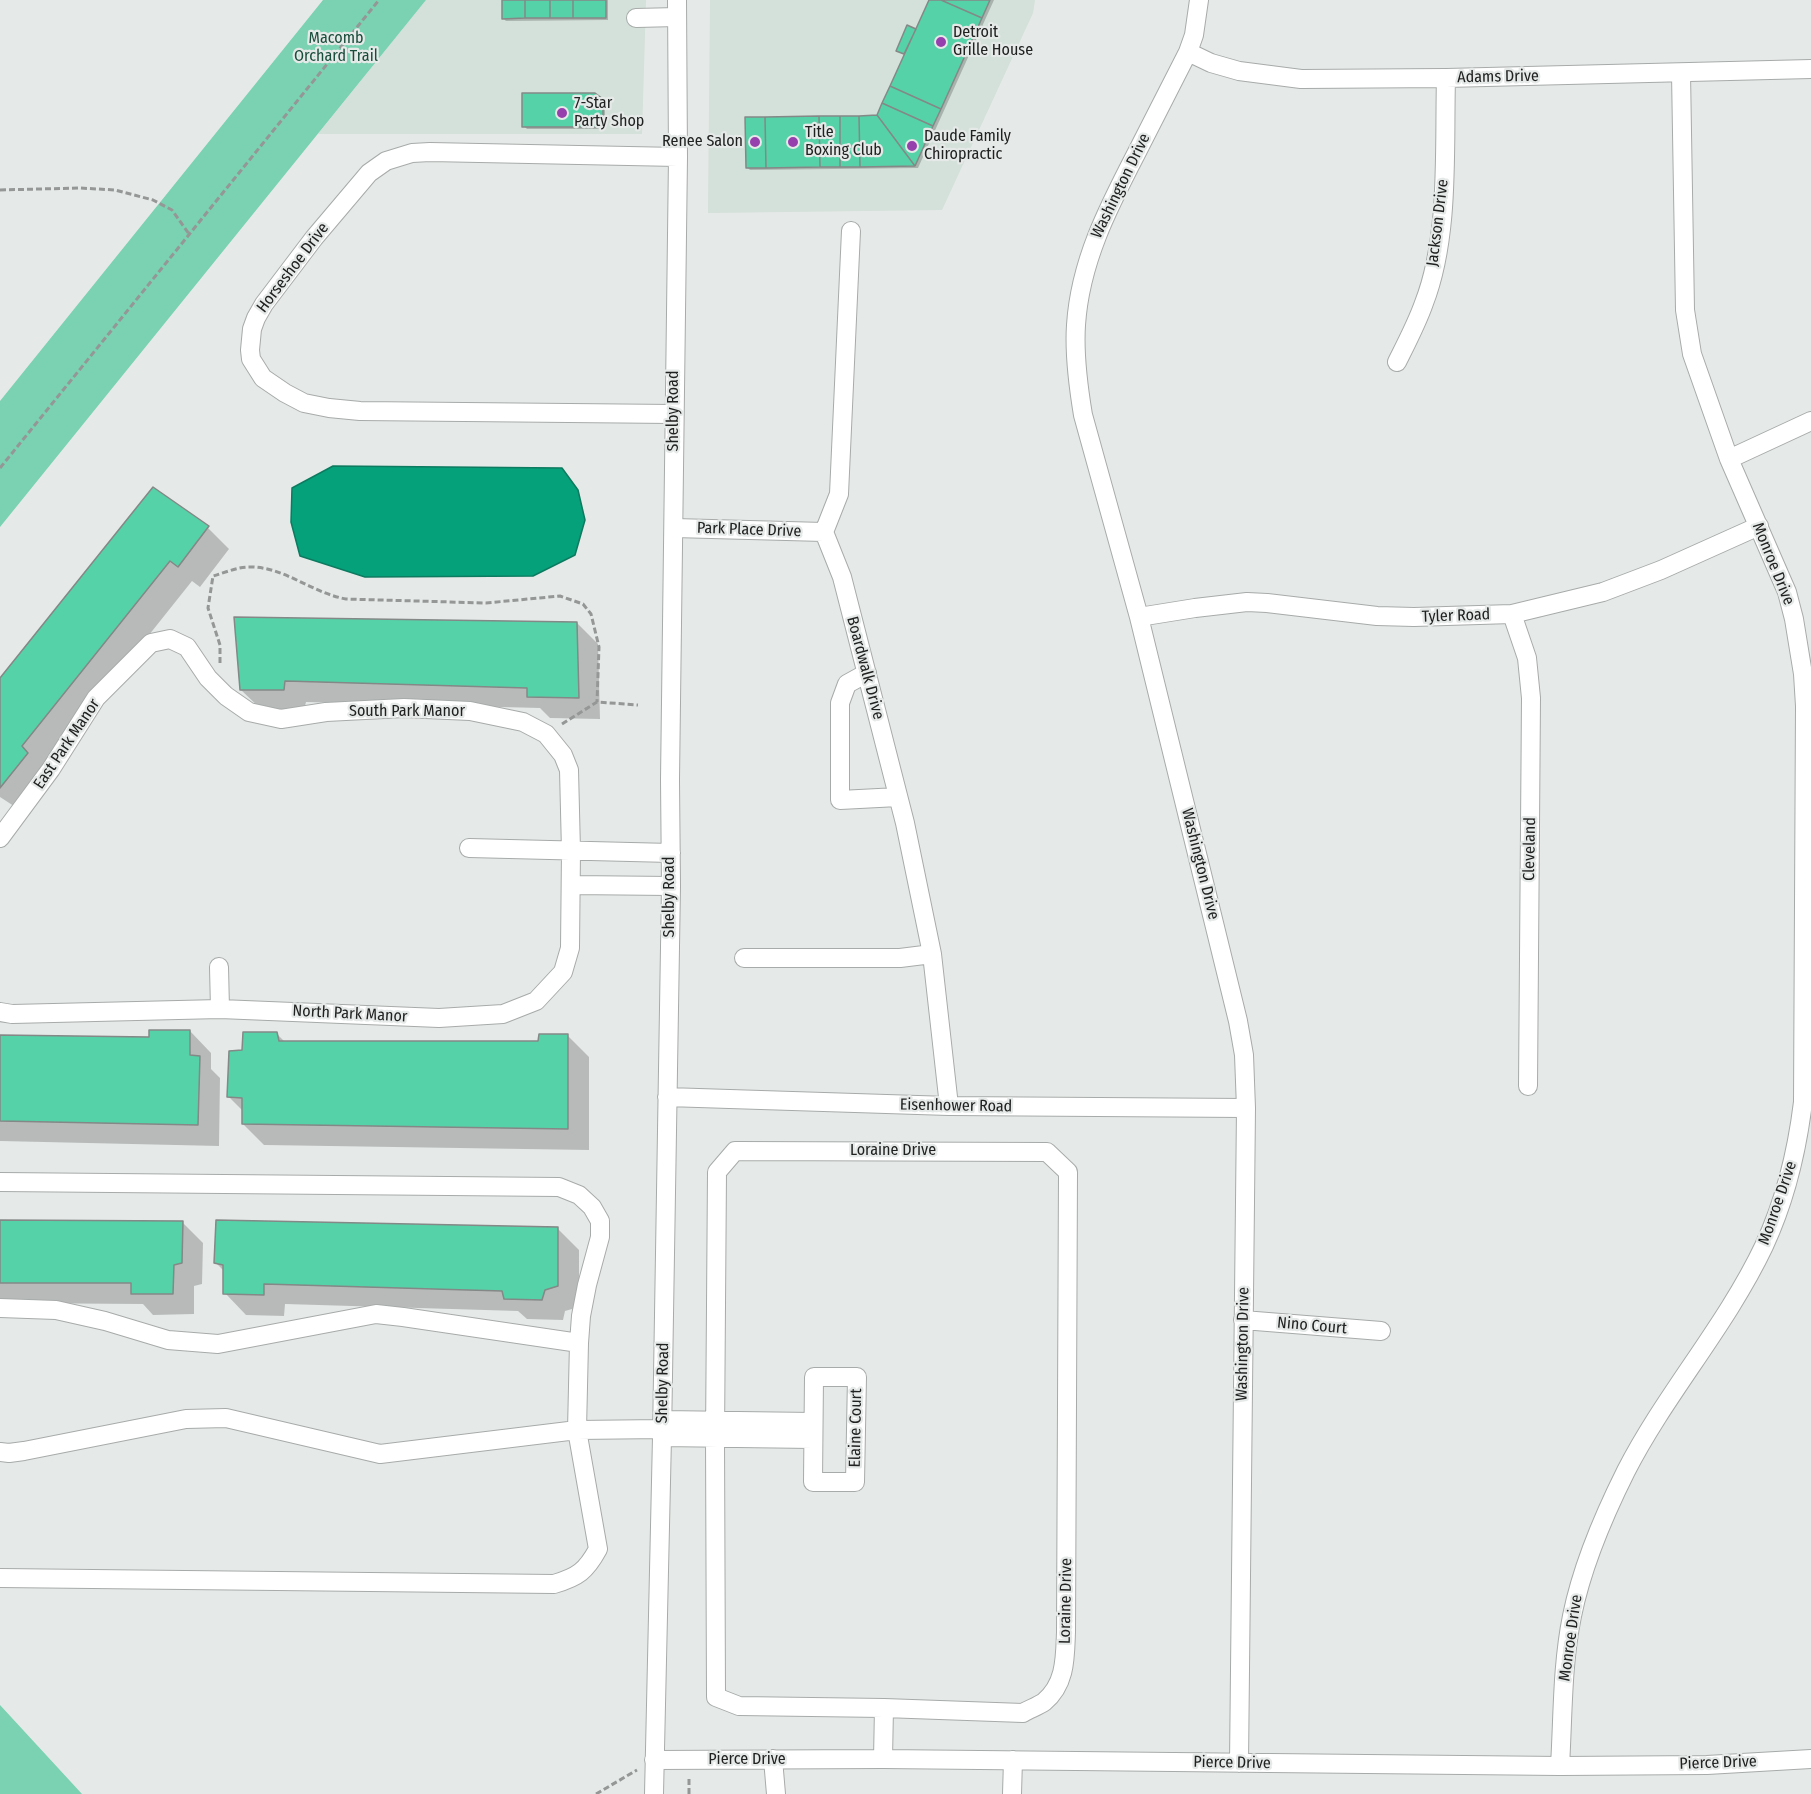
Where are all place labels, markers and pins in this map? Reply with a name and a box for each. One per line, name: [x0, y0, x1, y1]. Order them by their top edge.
place label: Detroit Grille House: [953, 23, 1033, 61]
marker: Detroit Grille House: [934, 35, 948, 49]
place label: 7-Star Party Shop: [574, 94, 644, 132]
marker: 7-Star Party Shop: [555, 106, 569, 120]
place label: Title Boxing Club: [805, 123, 882, 161]
place label: Daude Family Chiropractic: [924, 127, 1011, 165]
place label: Renee Salon: [662, 132, 743, 152]
marker: Renee Salon: [748, 135, 762, 149]
marker: Title Boxing Club: [786, 135, 800, 149]
marker: Daude Family Chiropractic: [905, 139, 919, 153]

